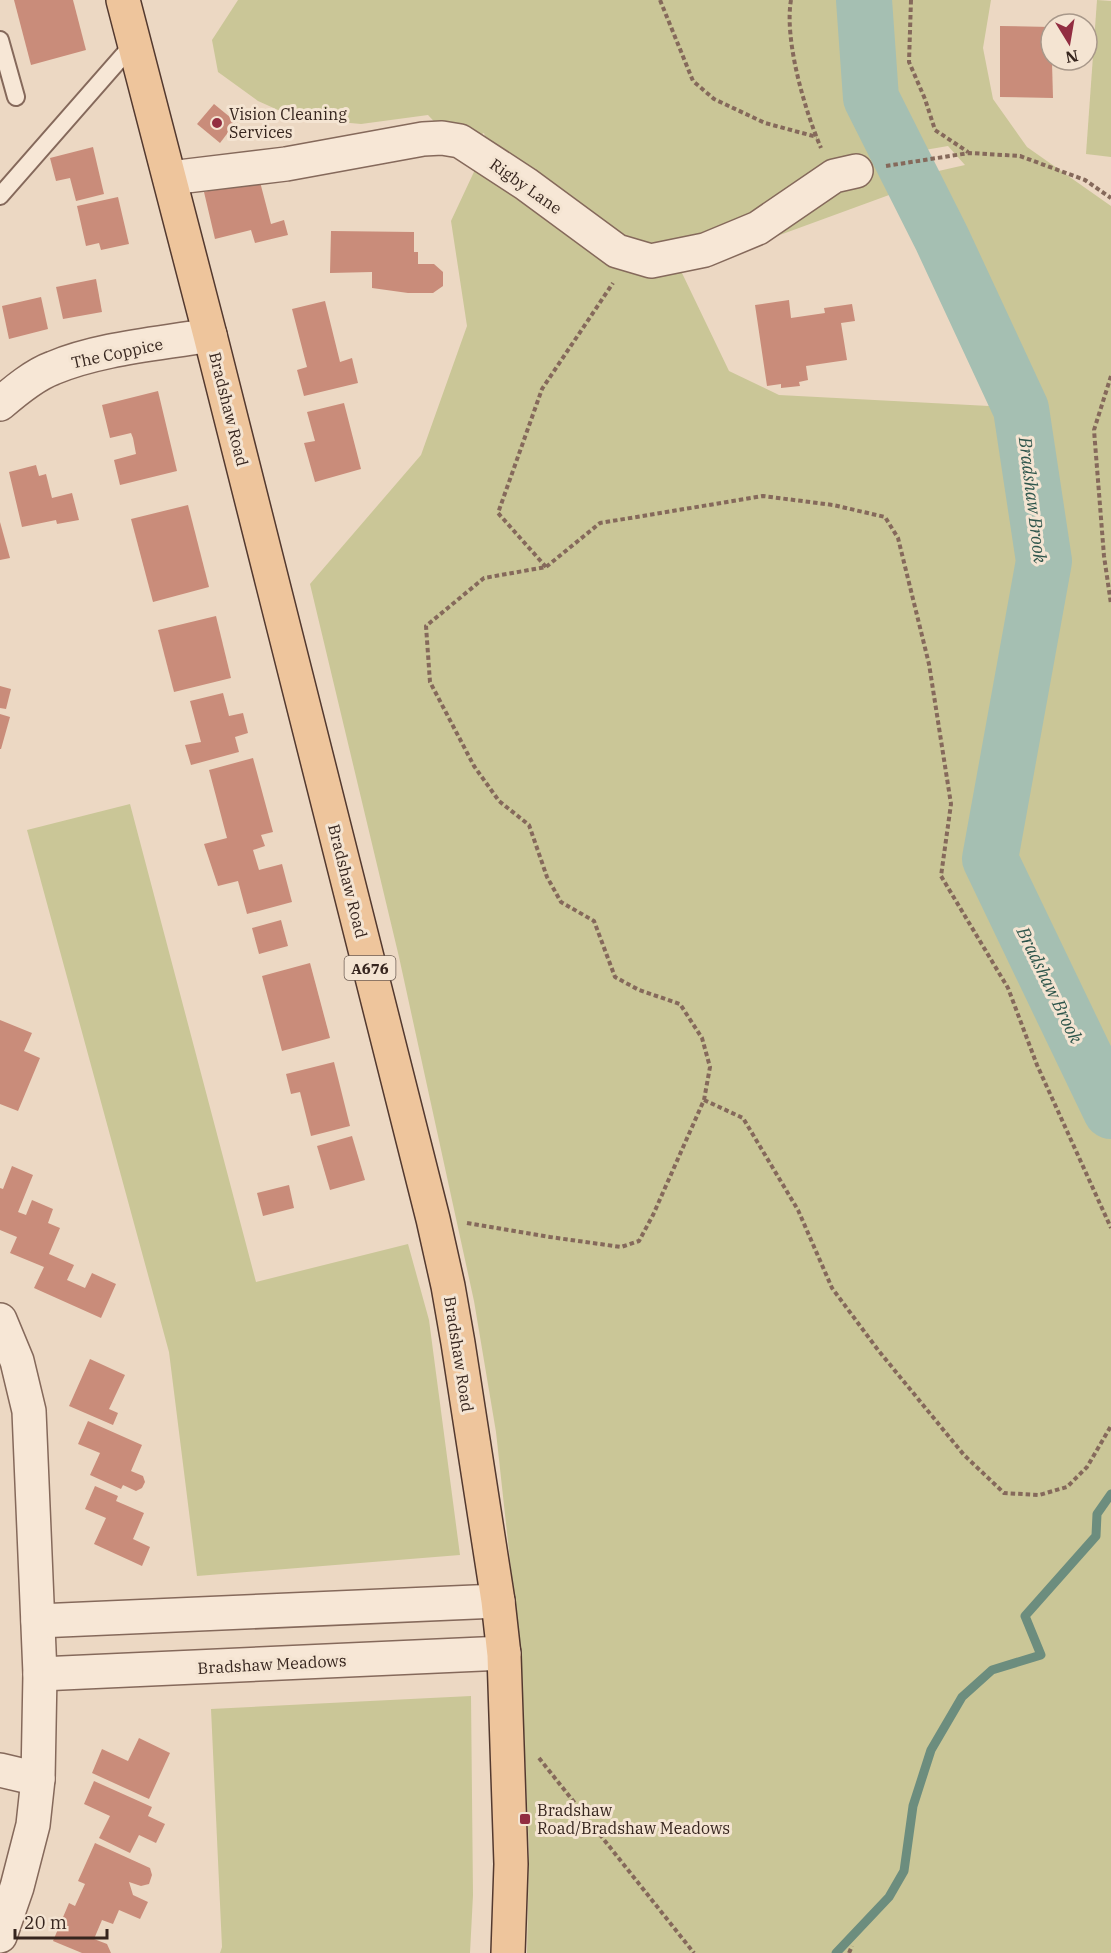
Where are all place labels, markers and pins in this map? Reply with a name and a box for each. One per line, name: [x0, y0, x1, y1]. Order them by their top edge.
place label: Vision Cleaning Services: [229, 104, 347, 142]
marker: Vision Cleaning Services: [210, 116, 224, 130]
place label: Bradshaw Road/Bradshaw Meadows: [537, 1800, 730, 1838]
marker: Bradshaw Road/Bradshaw Meadows: [518, 1812, 532, 1826]

